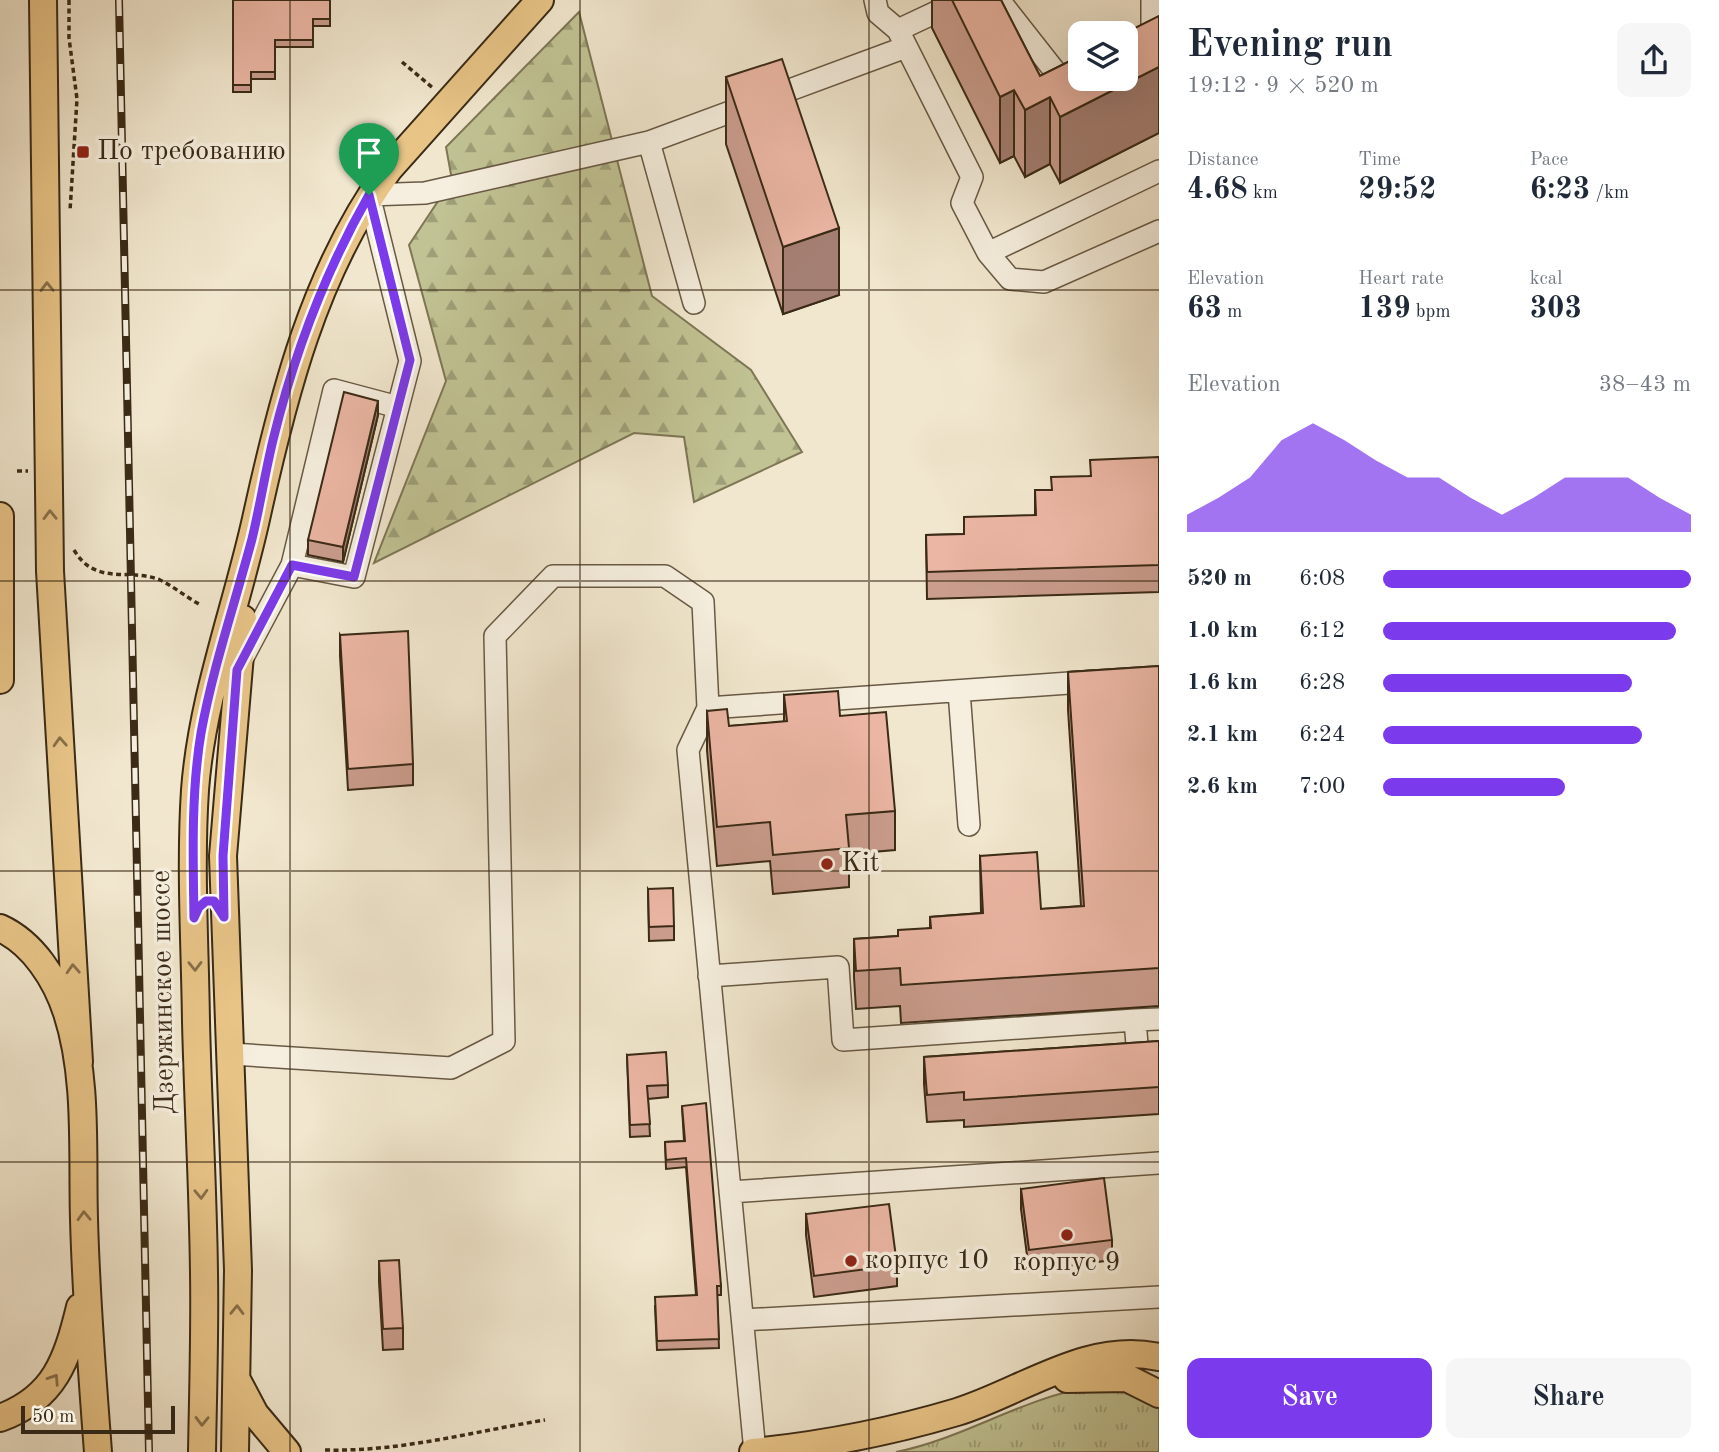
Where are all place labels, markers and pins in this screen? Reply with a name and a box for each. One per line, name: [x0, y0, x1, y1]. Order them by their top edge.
pin: [339, 123, 399, 195]
place label: По требованию: [97, 138, 285, 166]
marker: По требованию: [75, 144, 91, 160]
place label: Kit: [841, 850, 880, 878]
marker: Kit: [819, 856, 835, 872]
marker: корпус 9: [1059, 1227, 1075, 1243]
place label: корпус 10: [865, 1247, 989, 1275]
place label: корпус 9: [1013, 1249, 1121, 1277]
marker: корпус 10: [843, 1253, 859, 1269]

